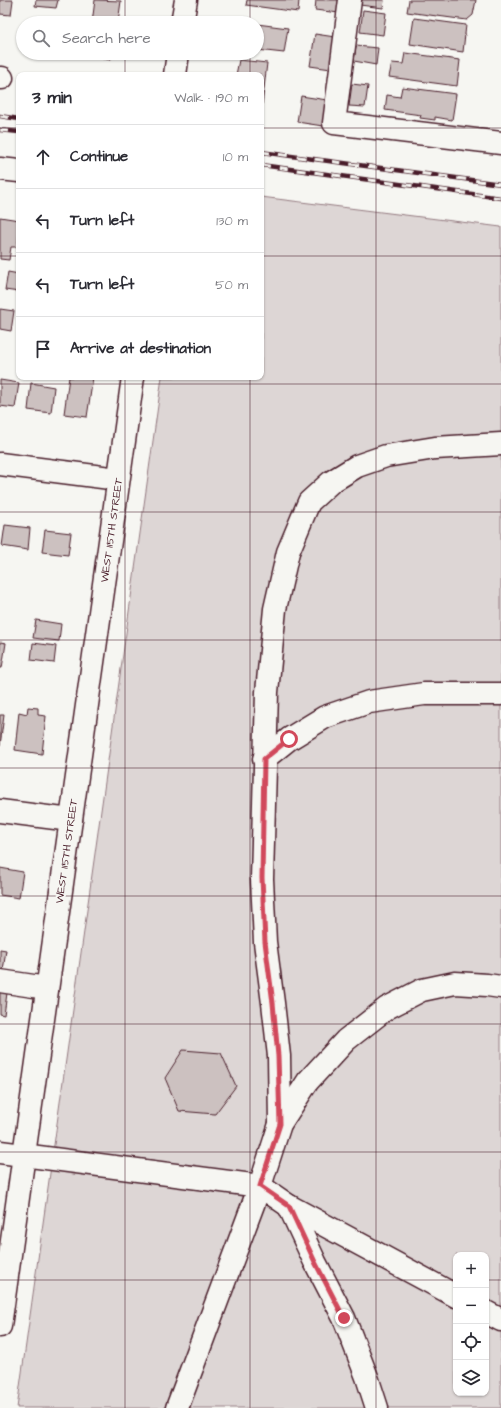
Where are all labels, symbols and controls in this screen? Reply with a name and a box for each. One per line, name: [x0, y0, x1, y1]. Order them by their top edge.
search box: [16, 16, 264, 60]
icon: search: [30, 27, 52, 49]
text: Search here: [62, 28, 151, 49]
text: 3 min: [32, 86, 72, 110]
text: Walk · 190 m: [174, 89, 248, 107]
icon: ahead: [32, 146, 54, 168]
text: Continue: [70, 146, 128, 167]
text: 10 m: [223, 148, 248, 166]
icon: left: [32, 210, 54, 232]
text: Turn left: [70, 210, 134, 231]
text: 130 m: [216, 212, 248, 230]
icon: left: [32, 274, 54, 296]
text: Turn left: [70, 274, 134, 295]
text: 50 m: [215, 276, 248, 294]
icon: arrive: [32, 338, 54, 360]
text: Arrive at destination: [70, 338, 211, 359]
street label: WEST 115TH STREET: [97, 477, 126, 583]
route start: [280, 730, 298, 748]
street label: WEST 115TH STREET: [52, 798, 81, 904]
map controls: [453, 1252, 489, 1396]
button: +: [453, 1252, 489, 1288]
button: −: [453, 1288, 489, 1324]
route end: [335, 1309, 353, 1327]
button: locate: [453, 1324, 489, 1360]
button: layers: [453, 1360, 489, 1396]

